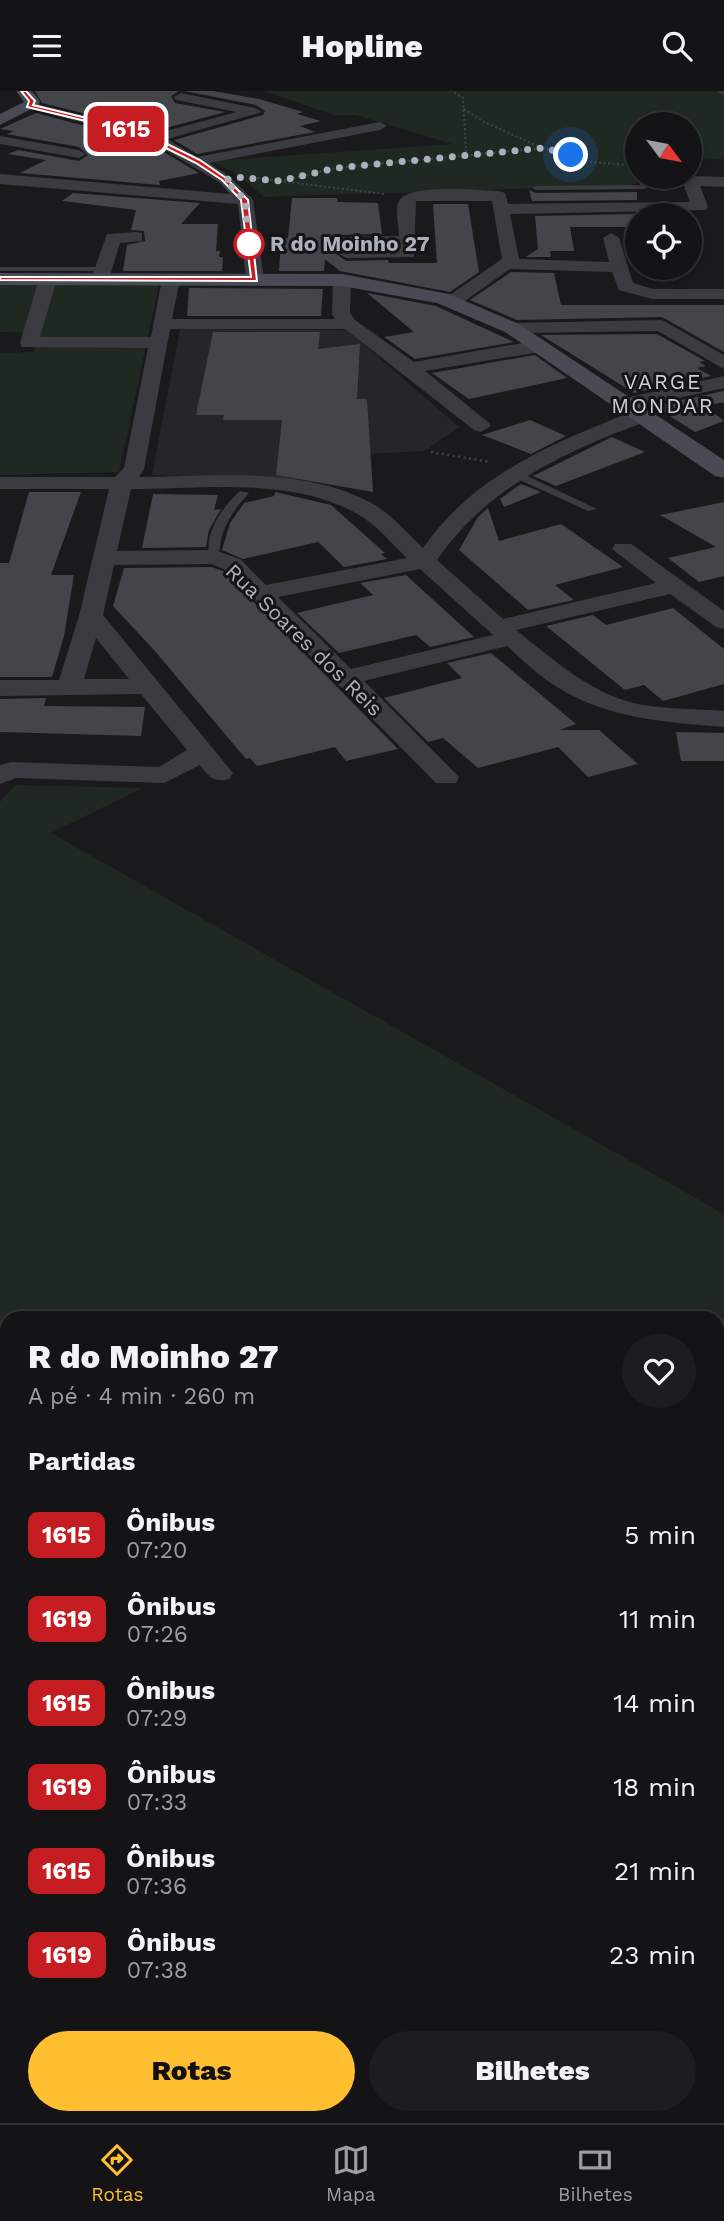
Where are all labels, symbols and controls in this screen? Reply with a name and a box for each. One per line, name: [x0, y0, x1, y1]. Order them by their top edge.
icon: menu: [28, 27, 66, 65]
text: Hopline: [301, 27, 423, 65]
icon: search: [658, 27, 696, 65]
line badge: 1615: [77, 106, 175, 152]
north arrow: [625, 112, 702, 189]
map controls: [625, 112, 702, 280]
text: 1615: [101, 115, 151, 143]
your location: [553, 137, 588, 172]
button: locate: [625, 203, 702, 280]
marker: R do Moinho 27: [234, 229, 264, 259]
place label: R do Moinho 27: [270, 231, 430, 256]
district label: VARGE MONDAR: [611, 369, 715, 418]
street label: Rua Soares dos Reis: [221, 558, 388, 721]
button: heart: [622, 1334, 696, 1408]
text: R do Moinho 27: [28, 1337, 279, 1376]
text: A pé · 4 min · 260 m: [28, 1383, 255, 1410]
text: Partidas: [28, 1446, 135, 1476]
text: Ônibus: [126, 1507, 215, 1537]
text: 5 min: [624, 1520, 696, 1550]
text: 1615: [42, 1521, 91, 1549]
text: 07:20: [126, 1537, 187, 1564]
text: Ônibus: [127, 1591, 216, 1621]
text: 11 min: [619, 1604, 696, 1634]
text: 1619: [42, 1605, 92, 1633]
text: 07:26: [127, 1621, 188, 1648]
text: Ônibus: [126, 1675, 215, 1705]
text: 14 min: [613, 1688, 696, 1718]
text: 1615: [42, 1689, 91, 1717]
text: 07:29: [126, 1705, 187, 1732]
text: Ônibus: [127, 1759, 216, 1789]
text: 18 min: [613, 1772, 696, 1802]
text: 1619: [42, 1773, 92, 1801]
text: 07:33: [127, 1789, 187, 1816]
text: Ônibus: [126, 1843, 215, 1873]
text: 21 min: [614, 1856, 696, 1886]
text: 1615: [42, 1857, 91, 1885]
text: 07:36: [126, 1873, 187, 1900]
text: Ônibus: [127, 1927, 216, 1957]
text: 23 min: [609, 1940, 696, 1970]
text: 1619: [42, 1941, 92, 1969]
text: 07:38: [127, 1957, 188, 1984]
button: Rotas: [28, 2031, 355, 2111]
button: Bilhetes: [369, 2031, 696, 2111]
tab: Rotas: [91, 2141, 144, 2206]
tab: Mapa: [326, 2141, 376, 2206]
tab: Bilhetes: [558, 2141, 633, 2206]

